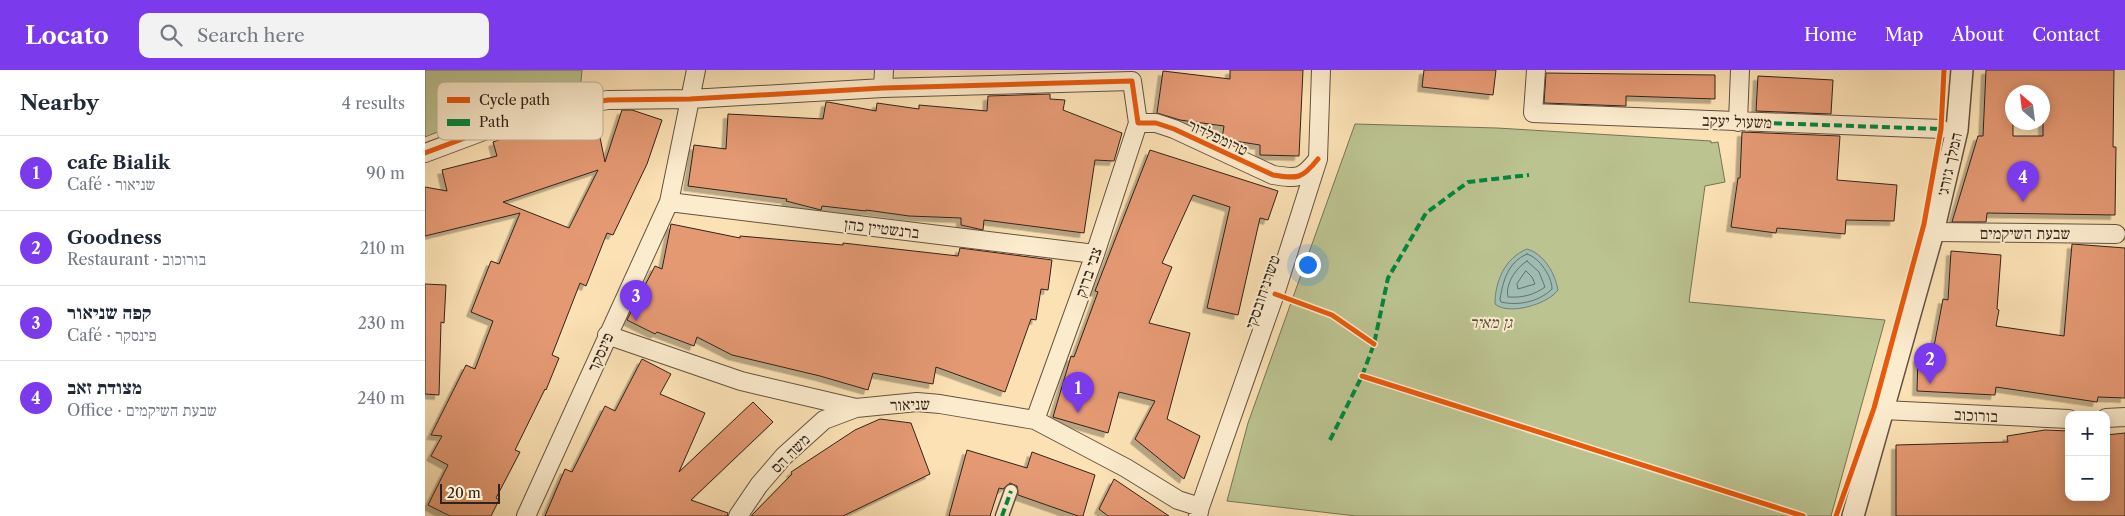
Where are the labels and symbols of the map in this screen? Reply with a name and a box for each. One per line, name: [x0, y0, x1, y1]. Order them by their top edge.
legend: [437, 82, 603, 140]
north arrow: [2005, 85, 2050, 130]
text: Cycle path: [479, 91, 550, 109]
street label: משעול יעקב: [1702, 110, 1772, 132]
text: Path: [479, 113, 509, 131]
street label: טרומפלדור: [1185, 114, 1251, 160]
street label: המלך ג׳ורג׳: [1932, 130, 1966, 198]
pin: 4: [2007, 161, 2039, 202]
street label: ברנשטיין כהן: [843, 213, 921, 243]
street label: שבעת השיקמים: [1980, 223, 2071, 243]
street label: צבי ברוק: [1070, 244, 1106, 300]
street label: טשרניחובסקי: [1240, 252, 1284, 332]
your location: [1295, 252, 1321, 278]
pin: 3: [620, 280, 652, 321]
park label: גן מאיר: [1470, 312, 1514, 332]
street label: פינסקר: [582, 329, 618, 375]
pin: 2: [1914, 343, 1946, 384]
pin: 1: [1062, 372, 1094, 413]
street label: שניאור: [890, 393, 931, 415]
street label: בורוכוב: [1954, 404, 1999, 426]
street label: משה הס: [766, 429, 814, 477]
scale bar: [440, 481, 500, 504]

